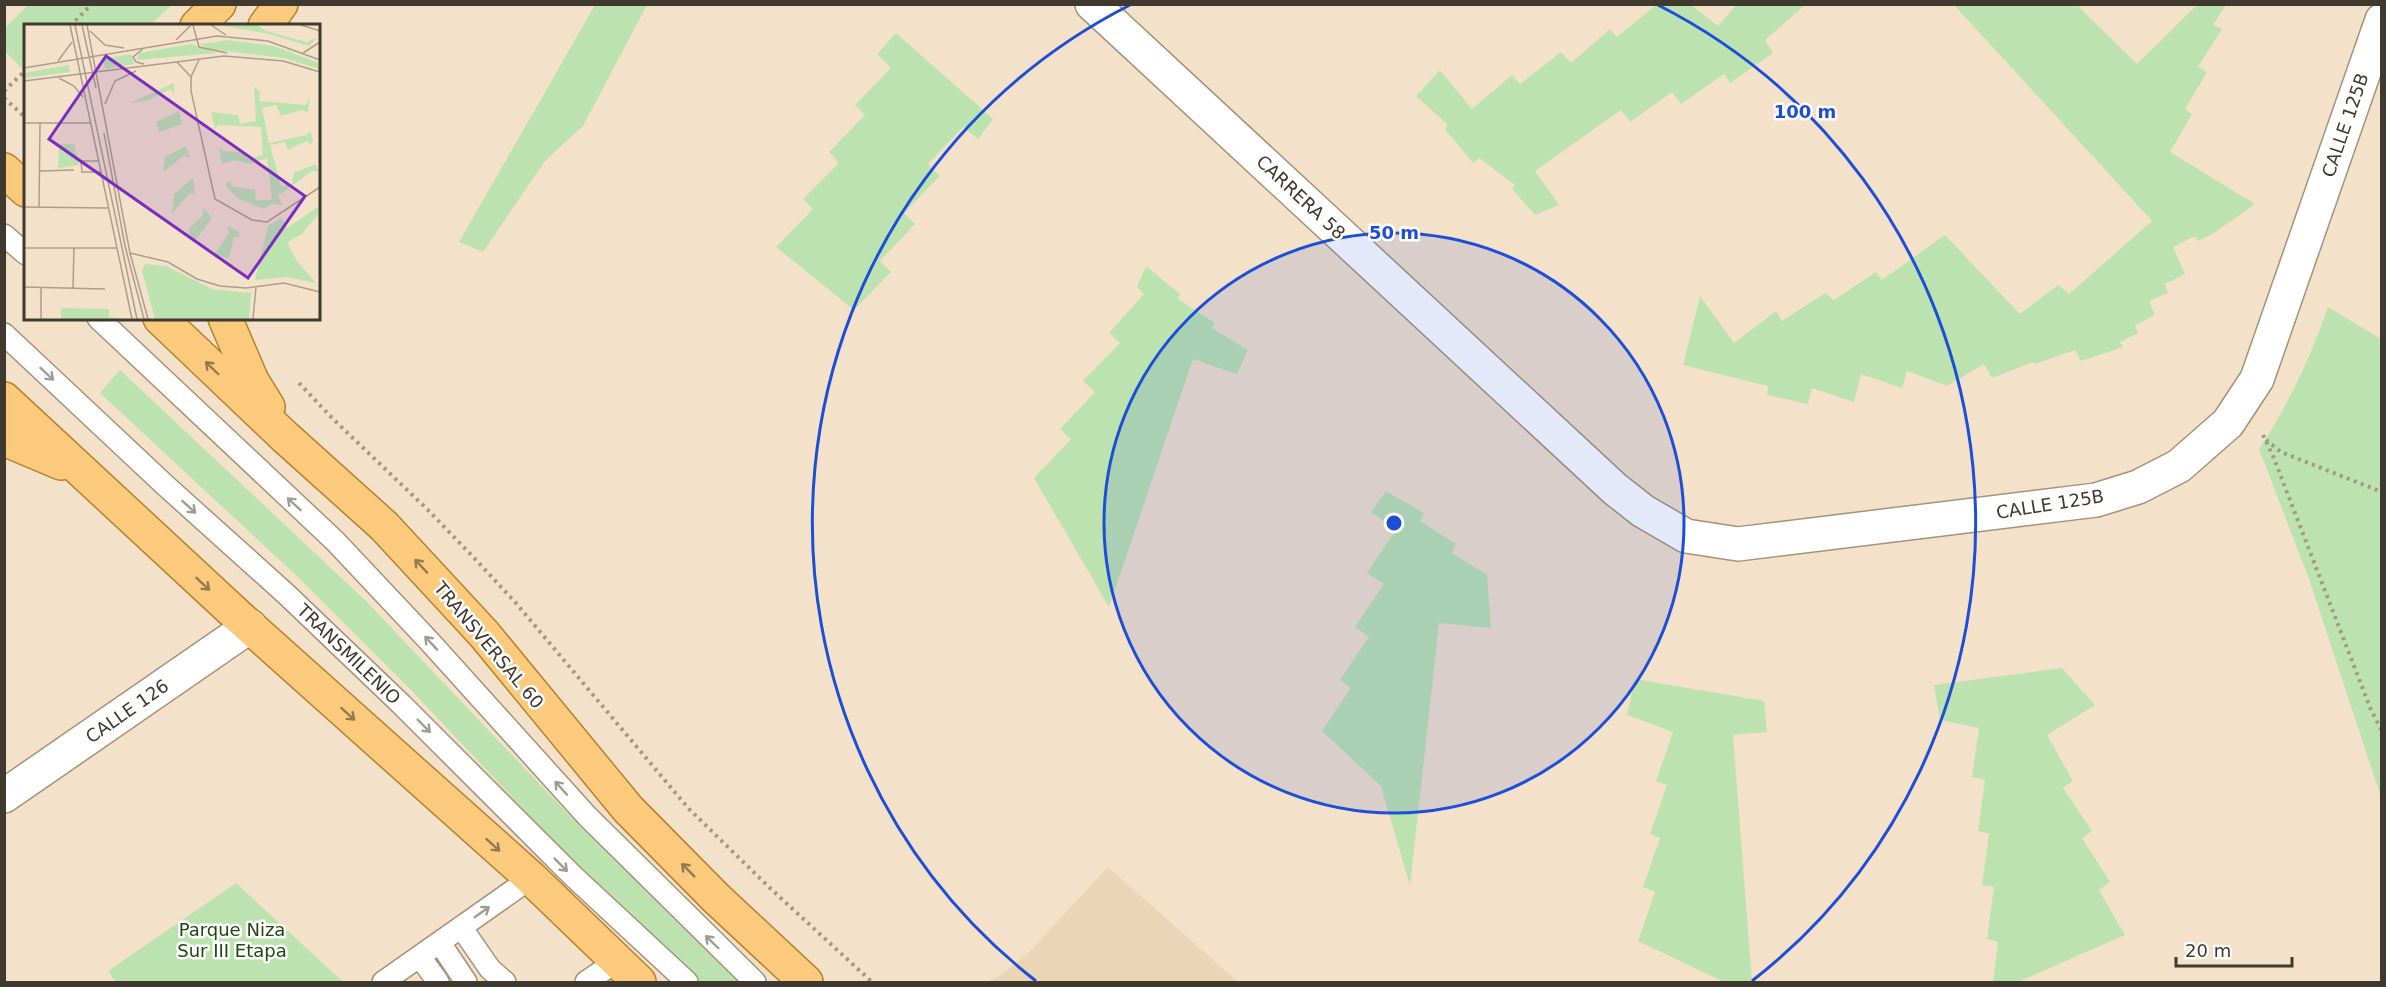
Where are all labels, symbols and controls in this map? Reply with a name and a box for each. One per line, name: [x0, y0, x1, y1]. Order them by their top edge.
inset map: [24, 24, 320, 320]
street label: CALLE 125B: [2317, 70, 2373, 180]
text: 100 m: [1774, 101, 1836, 122]
street label: CARRERA 58: [1252, 150, 1350, 244]
text: 50 m: [1369, 222, 1419, 243]
one-way arrow: [205, 361, 220, 375]
one-way arrow: [39, 367, 54, 381]
street label: CALLE 125B: [1995, 485, 2105, 523]
one-way arrow: [287, 496, 302, 511]
one-way arrow: [182, 500, 197, 514]
centre of rings: [1384, 513, 1404, 533]
one-way arrow: [414, 558, 428, 573]
one-way arrow: [196, 577, 211, 591]
street label: TRANSVERSAL 60: [429, 577, 548, 713]
street label: TRANSMILENIO: [292, 599, 405, 709]
one-way arrow: [424, 636, 438, 651]
street label: CALLE 126: [81, 675, 173, 747]
one-way arrow: [340, 707, 355, 721]
one-way arrow: [416, 719, 431, 734]
one-way arrow: [554, 781, 568, 796]
one-way arrow: [486, 838, 501, 852]
one-way arrow: [554, 857, 569, 872]
one-way arrow: [681, 862, 696, 877]
one-way arrow: [474, 906, 490, 918]
park label: Parque Niza Sur III Etapa: [177, 919, 287, 961]
scale bar: [2176, 930, 2292, 968]
one-way arrow: [705, 935, 720, 949]
text: 20 m: [2185, 940, 2231, 961]

